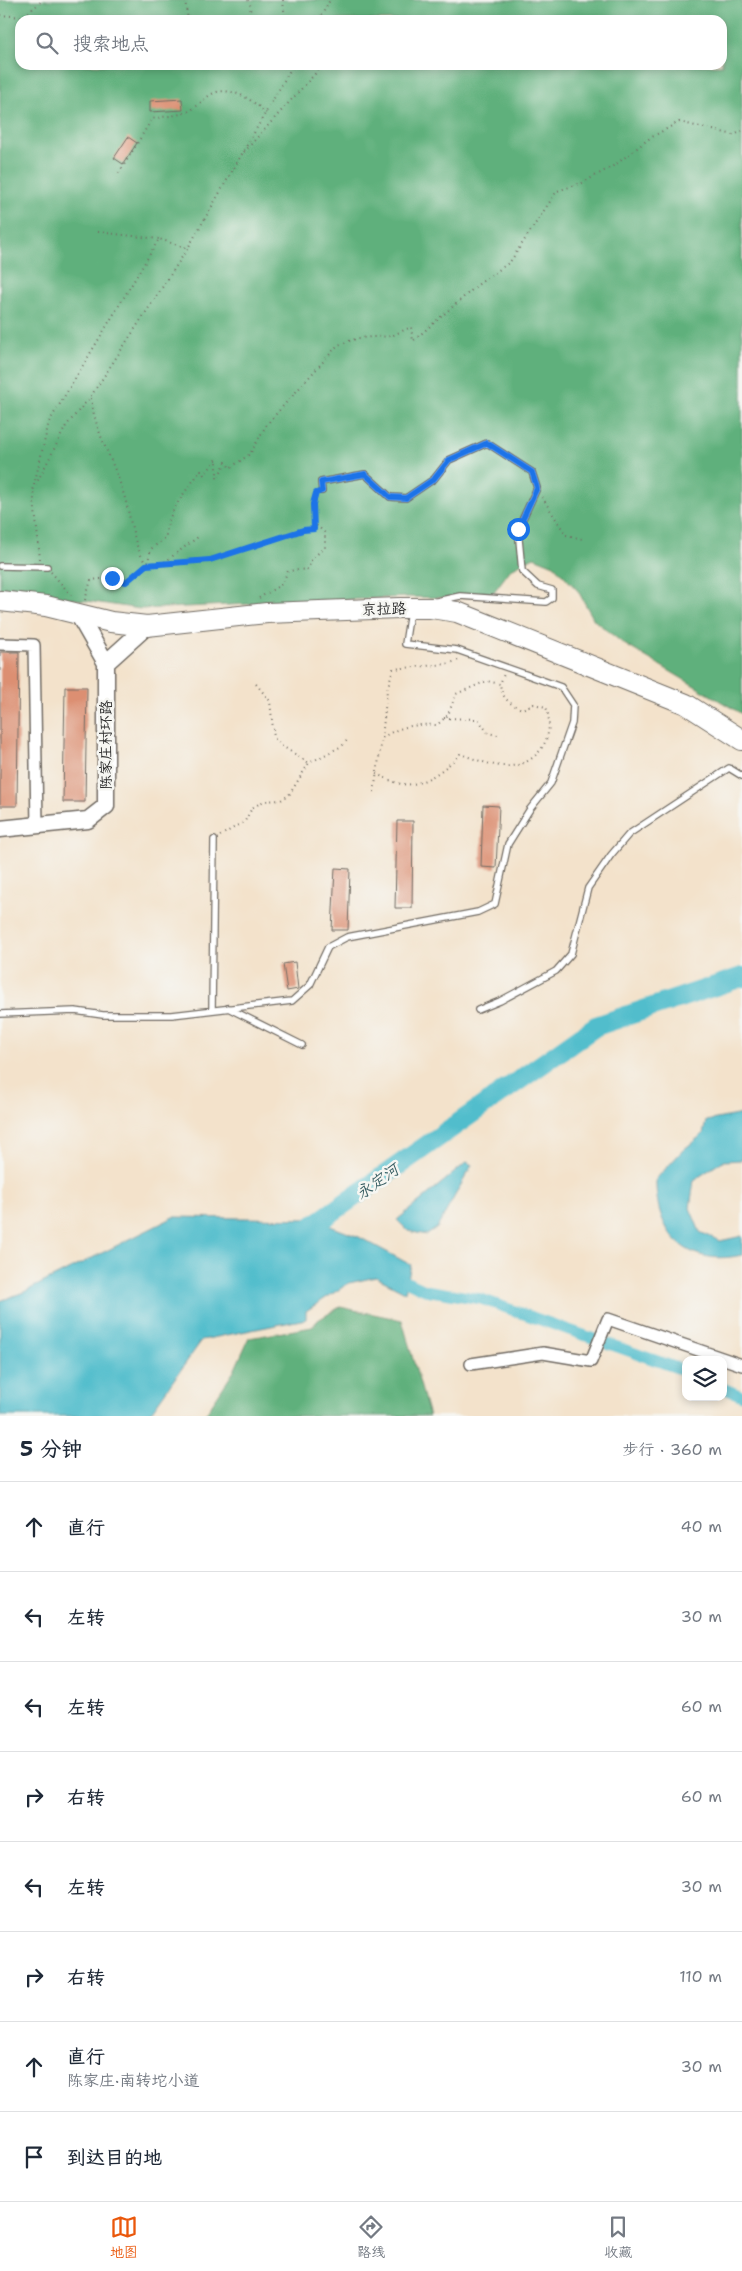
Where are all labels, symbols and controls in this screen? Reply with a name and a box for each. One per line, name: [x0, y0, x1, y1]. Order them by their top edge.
search box: [15, 15, 727, 70]
icon: search: [33, 29, 61, 57]
text: 搜索地点: [73, 31, 149, 56]
route start: [507, 518, 530, 541]
route end: [101, 567, 124, 590]
street label: 京拉路: [361, 599, 407, 619]
street label: 陈家庄村环路: [96, 700, 116, 790]
water label: 永定河: [352, 1157, 405, 1204]
map controls: [682, 1356, 727, 1401]
button: layers: [682, 1356, 727, 1401]
text: 5 分钟: [20, 1435, 82, 1463]
text: 步行 · 360 m: [623, 1439, 722, 1460]
icon: ahead: [20, 1513, 48, 1541]
text: 直行: [67, 1515, 105, 1540]
text: 40 m: [680, 1516, 722, 1537]
icon: left: [20, 1603, 48, 1631]
text: 左转: [67, 1605, 105, 1630]
text: 30 m: [681, 1606, 722, 1627]
icon: left: [20, 1693, 48, 1721]
text: 左转: [67, 1695, 105, 1720]
text: 60 m: [681, 1696, 722, 1717]
icon: right: [20, 1783, 48, 1811]
text: 右转: [67, 1785, 105, 1810]
text: 60 m: [681, 1786, 722, 1807]
icon: left: [20, 1873, 48, 1901]
text: 左转: [67, 1875, 105, 1900]
text: 30 m: [681, 1876, 722, 1897]
icon: right: [20, 1963, 48, 1991]
text: 右转: [67, 1965, 105, 1990]
text: 110 m: [679, 1966, 722, 1987]
text: 直行: [67, 2044, 105, 2069]
icon: ahead: [20, 2053, 48, 2081]
text: 30 m: [681, 2056, 722, 2077]
text: 陈家庄·南转坨小道: [67, 2070, 200, 2091]
icon: arrive: [20, 2143, 48, 2171]
text: 到达目的地: [67, 2145, 162, 2170]
tab: 地图: [110, 2213, 138, 2261]
tab: 路线: [357, 2213, 385, 2261]
tab: 收藏: [604, 2213, 632, 2261]

